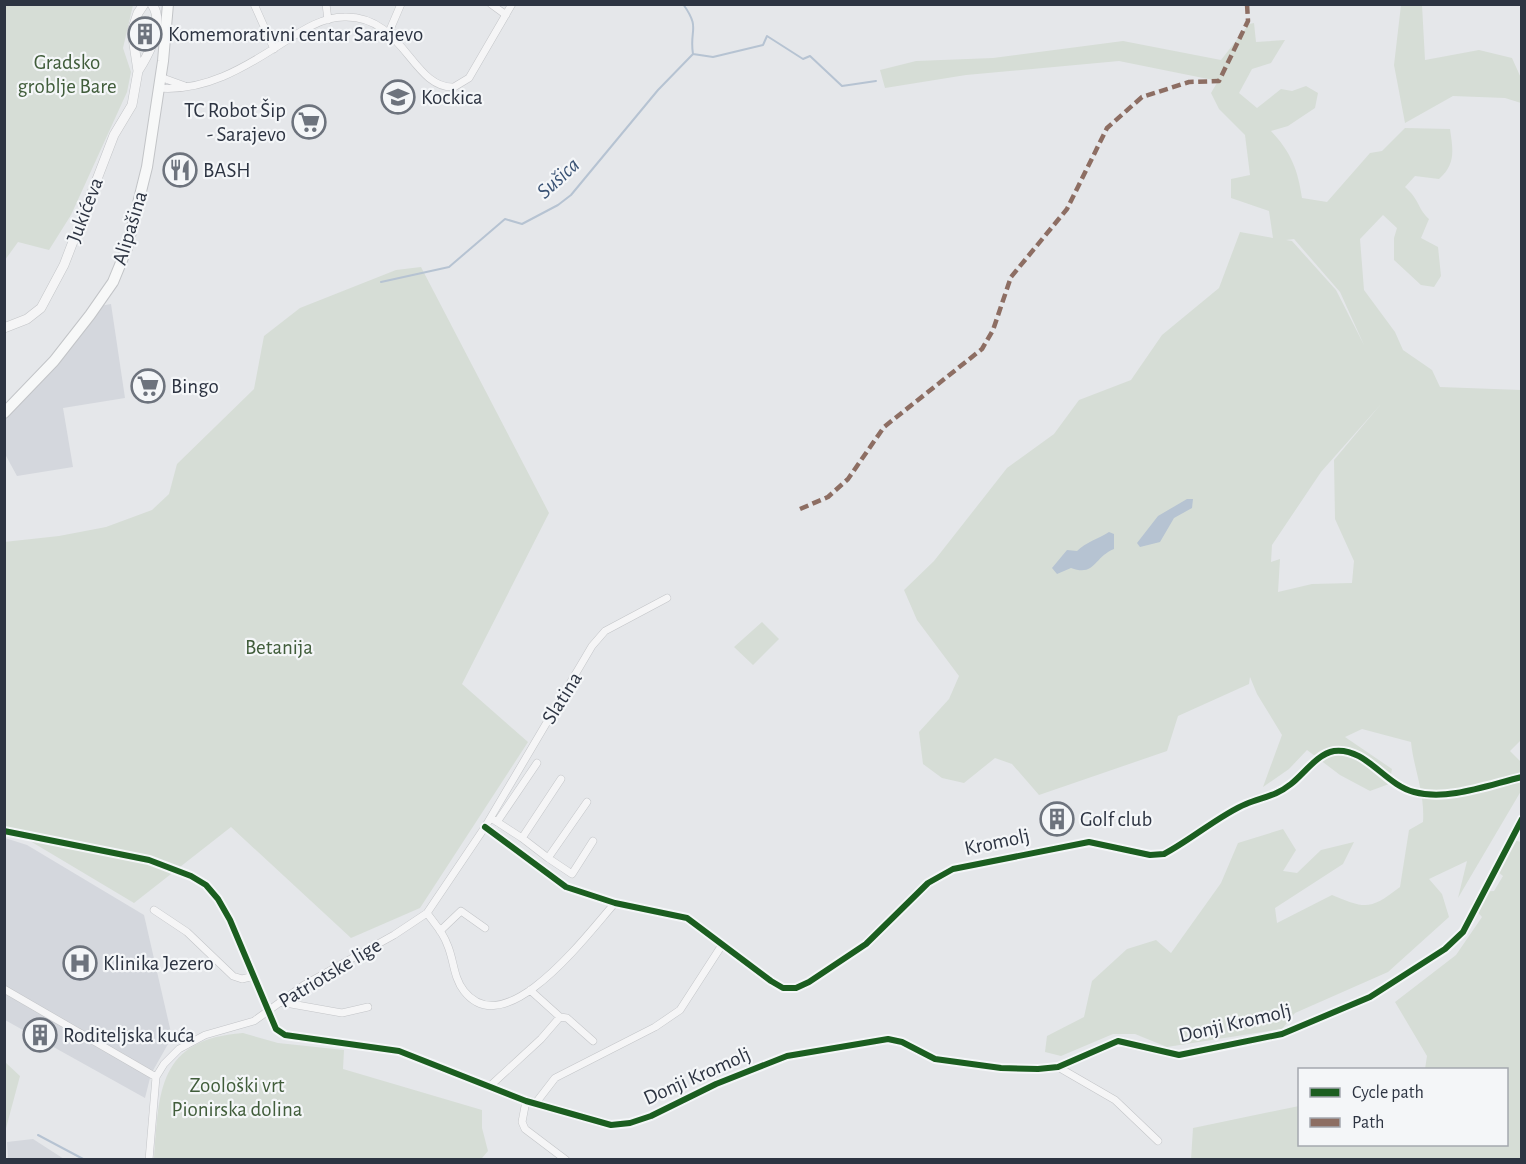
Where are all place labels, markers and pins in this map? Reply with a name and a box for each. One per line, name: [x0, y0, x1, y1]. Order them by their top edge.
building icon: Komemorativni centar Sarajevo: [127, 16, 163, 52]
place label: Komemorativni centar Sarajevo: [168, 24, 423, 45]
school or university icon: Kockica: [380, 79, 416, 115]
place label: Kockica: [421, 87, 483, 108]
place label: TC Robot Šip - Sarajevo: [184, 98, 286, 145]
supermarket icon: TC Robot Šip - Sarajevo: [291, 104, 327, 140]
restaurant icon: BASH: [162, 152, 198, 188]
place label: BASH: [203, 160, 251, 181]
supermarket icon: Bingo: [130, 368, 166, 404]
place label: Bingo: [171, 376, 219, 397]
building icon: Golf club: [1039, 801, 1075, 837]
place label: Golf club: [1080, 809, 1152, 830]
hospital icon: Klinika Jezero: [62, 945, 98, 981]
place label: Klinika Jezero: [103, 953, 214, 974]
building icon: Roditeljska kuća: [22, 1017, 58, 1053]
place label: Roditeljska kuća: [63, 1025, 195, 1046]

